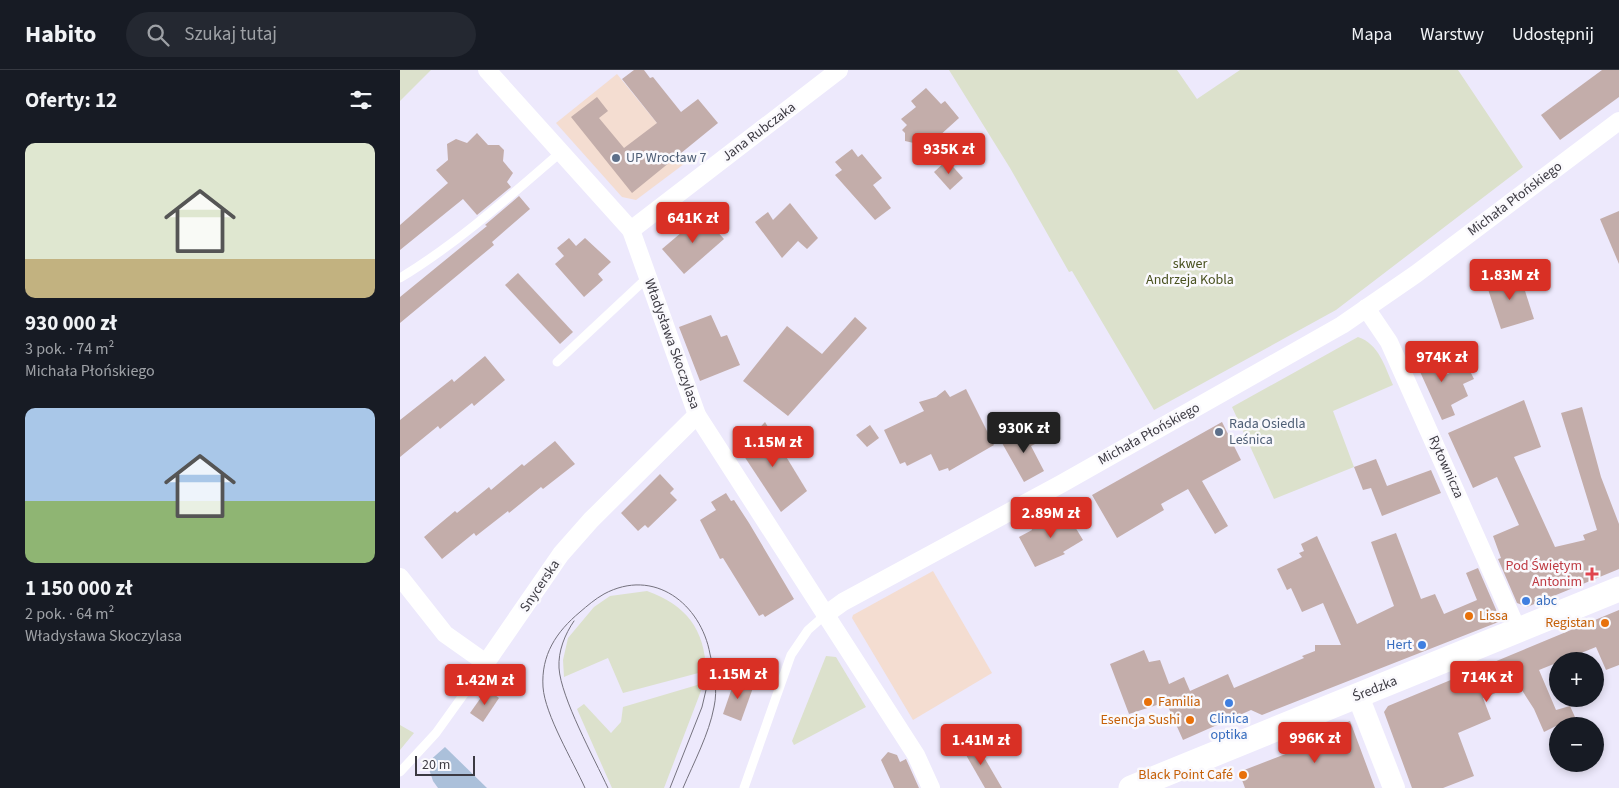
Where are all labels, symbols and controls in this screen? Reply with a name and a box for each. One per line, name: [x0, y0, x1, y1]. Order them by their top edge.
search box: [126, 12, 476, 57]
text: Habito: [25, 17, 96, 52]
icon: search: [144, 21, 172, 49]
text: Szukaj tutaj: [184, 21, 277, 48]
text: Mapa: [1351, 22, 1392, 47]
text: Warstwy: [1420, 22, 1484, 47]
text: Udostępnij: [1512, 22, 1594, 47]
text: Oferty: 12: [25, 85, 117, 115]
icon: filters: [347, 86, 375, 114]
street label: Jana Rubczaka: [718, 98, 800, 166]
pin: 935K zł: [903, 132, 995, 175]
text: 935K zł: [923, 138, 975, 160]
place label: UP Wrocław 7: [626, 148, 707, 168]
marker: UP Wrocław 7: [610, 152, 622, 164]
street label: Michała Płońskiego: [1464, 157, 1566, 241]
icon: home: [155, 176, 245, 266]
pin: 641K zł: [647, 202, 739, 244]
text: 641K zł: [667, 207, 719, 229]
park label: skwer Andrzeja Kobla: [1146, 254, 1234, 290]
pin: 1.83M zł: [1458, 258, 1562, 301]
text: 1.83M zł: [1481, 264, 1539, 286]
street label: Władysława Skoczylasa: [639, 276, 705, 412]
text: 930 000 zł: [25, 308, 117, 338]
text: 3 pok. · 74 m²: [25, 338, 114, 360]
pin: 974K zł: [1396, 340, 1488, 383]
text: 974K zł: [1416, 346, 1468, 368]
text: Michała Płońskiego: [25, 360, 155, 382]
street label: Michała Płońskiego: [1094, 398, 1204, 470]
pin: 930K zł: [978, 412, 1070, 454]
place label: Rada Osiedla Leśnica: [1229, 414, 1306, 450]
text: 930K zł: [998, 417, 1050, 439]
pin: 1.15M zł: [721, 426, 825, 468]
marker: Rada Osiedla Leśnica: [1213, 426, 1225, 438]
text: 1.15M zł: [744, 431, 802, 453]
street label: Rytownicza: [1423, 432, 1469, 502]
icon: home: [155, 441, 245, 531]
pin: 2.89M zł: [999, 496, 1103, 539]
text: 2.89M zł: [1022, 502, 1080, 524]
street label: Snycerska: [515, 556, 565, 616]
place label: Pod Świętym Antonim: [1506, 556, 1582, 592]
marker: Pod Świętym Antonim: [1586, 568, 1598, 580]
text: 1 150 000 zł: [25, 573, 132, 603]
place label: abc: [1536, 591, 1558, 611]
marker: abc: [1520, 595, 1532, 607]
text: 2 pok. · 64 m²: [25, 603, 114, 625]
place label: Lissa: [1479, 606, 1508, 626]
marker: Lissa: [1463, 610, 1475, 622]
place label: Registan: [1545, 613, 1595, 633]
marker: Registan: [1599, 617, 1611, 629]
text: Władysława Skoczylasa: [25, 625, 182, 647]
place label: Hert: [1386, 635, 1412, 655]
marker: Hert: [1416, 639, 1428, 651]
map controls: [1549, 652, 1604, 772]
button: +: [1549, 652, 1604, 707]
pin: 1.15M zł: [686, 658, 790, 700]
pin: 714K zł: [1441, 660, 1533, 703]
text: 1.15M zł: [709, 663, 767, 685]
pin: 1.42M zł: [433, 664, 537, 706]
text: 714K zł: [1461, 666, 1513, 688]
text: 1.42M zł: [456, 669, 514, 691]
street label: Średzka: [1350, 671, 1400, 707]
place label: Familia: [1158, 692, 1201, 712]
marker: Familia: [1142, 696, 1154, 708]
marker: Clinica optika: [1223, 697, 1235, 709]
place label: Clinica optika: [1209, 709, 1249, 745]
place label: Esencja Sushi: [1100, 710, 1180, 730]
marker: Esencja Sushi: [1184, 714, 1196, 726]
button: −: [1549, 717, 1604, 772]
pin: 996K zł: [1269, 722, 1361, 764]
pin: 1.41M zł: [929, 724, 1033, 766]
text: 996K zł: [1289, 727, 1341, 749]
text: 1.41M zł: [952, 729, 1010, 751]
scale bar: [415, 753, 475, 776]
text: 20 m: [422, 755, 450, 775]
place label: Black Point Café: [1138, 765, 1233, 785]
marker: Black Point Café: [1237, 769, 1249, 781]

